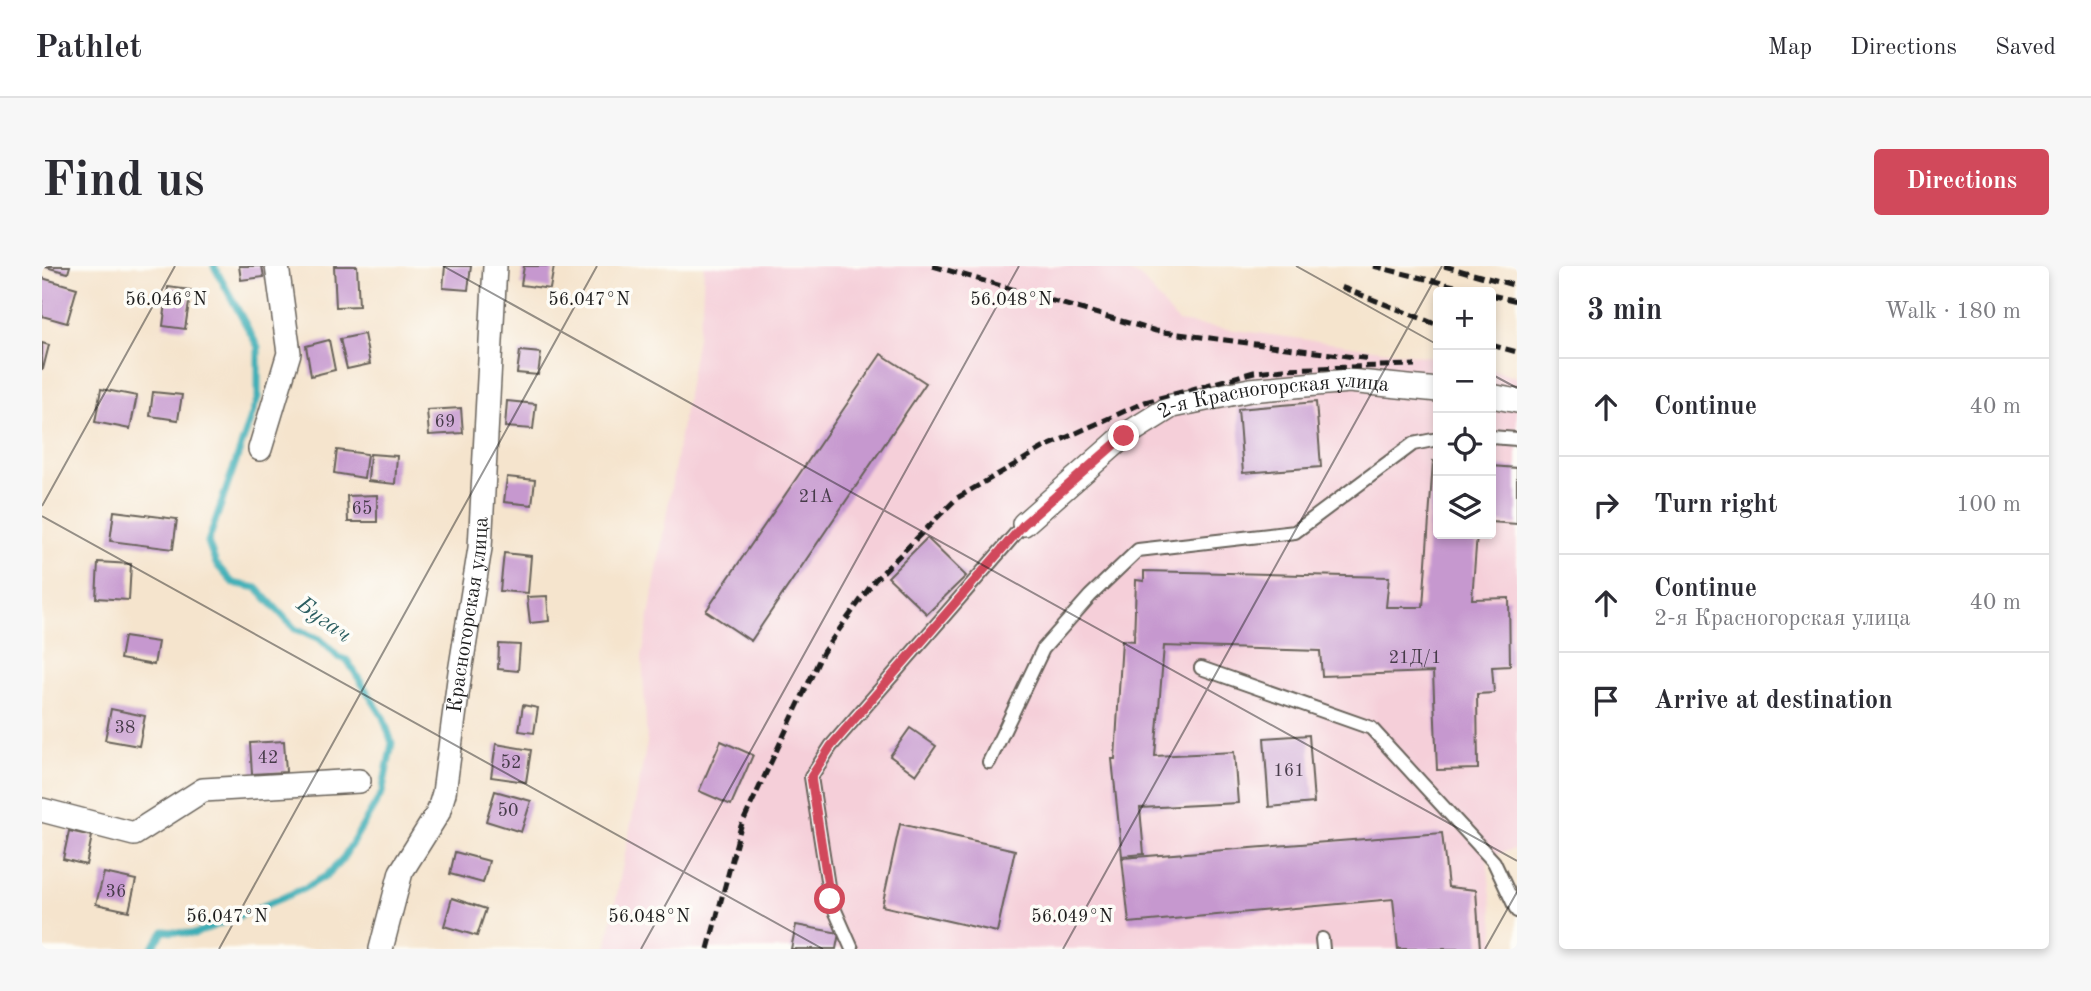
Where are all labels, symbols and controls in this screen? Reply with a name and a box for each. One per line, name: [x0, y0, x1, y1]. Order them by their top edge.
text: Pathlet: [35, 32, 142, 65]
text: Map: [1768, 36, 1812, 60]
text: Directions: [1850, 36, 1957, 60]
text: Saved: [1995, 36, 2056, 60]
button: Directions: [1874, 149, 2049, 215]
text: Find us: [42, 158, 205, 207]
map controls: [1433, 287, 1496, 539]
button: +: [1433, 287, 1496, 350]
text: 56.046°N: [125, 291, 207, 309]
text: 56.047°N: [548, 291, 630, 309]
text: 56.048°N: [970, 291, 1052, 309]
text: 3 min: [1587, 296, 1662, 326]
text: Walk · 180 m: [1885, 300, 2021, 323]
button: −: [1433, 350, 1496, 413]
street label: 2-я Красногорская улица: [1154, 370, 1390, 423]
icon: ahead: [1587, 388, 1625, 426]
text: Continue: [1654, 394, 1757, 420]
text: 40 m: [1970, 395, 2021, 418]
house number: 69: [435, 413, 455, 431]
button: locate: [1433, 413, 1496, 476]
route end: [1108, 420, 1139, 451]
button: layers: [1433, 476, 1496, 539]
icon: right: [1587, 486, 1625, 524]
house number: 21А: [799, 488, 834, 506]
text: Turn right: [1654, 492, 1777, 518]
text: 100 m: [1956, 493, 2021, 516]
house number: 65: [352, 500, 372, 518]
street label: Красногорская улица: [444, 516, 492, 714]
text: Continue: [1654, 576, 1757, 602]
icon: ahead: [1587, 584, 1625, 622]
text: 40 m: [1970, 591, 2021, 614]
water label: Бугач: [291, 592, 356, 648]
text: 2-я Красногорская улица: [1654, 607, 1911, 630]
house number: 21Д/1: [1389, 649, 1441, 667]
icon: arrive: [1587, 682, 1625, 720]
text: Arrive at destination: [1654, 688, 1893, 714]
house number: 38: [115, 719, 135, 737]
house number: 42: [258, 749, 278, 767]
house number: 52: [501, 754, 521, 772]
house number: 161: [1273, 762, 1305, 780]
house number: 50: [498, 802, 518, 820]
house number: 36: [106, 883, 126, 901]
route start: [814, 883, 845, 914]
text: 56.047°N: [186, 908, 268, 926]
text: 56.048°N: [608, 908, 690, 926]
text: 56.049°N: [1031, 908, 1113, 926]

